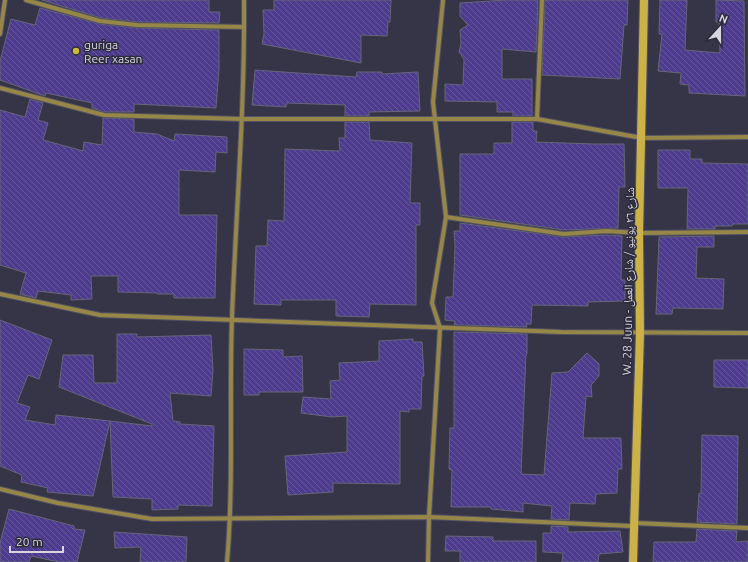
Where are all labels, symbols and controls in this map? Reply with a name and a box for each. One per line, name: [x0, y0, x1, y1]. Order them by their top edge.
north arrow: [700, 8, 740, 48]
text: N: [718, 12, 730, 26]
place label: guriga Reer xasan: [84, 38, 142, 65]
marker: guriga Reer xasan: [71, 46, 81, 56]
street label: W. 28 Juun - شارع ٢٦ يونيو / شارع العمل: [620, 187, 638, 375]
scale bar: [10, 528, 63, 554]
text: 20 m: [16, 535, 43, 548]

